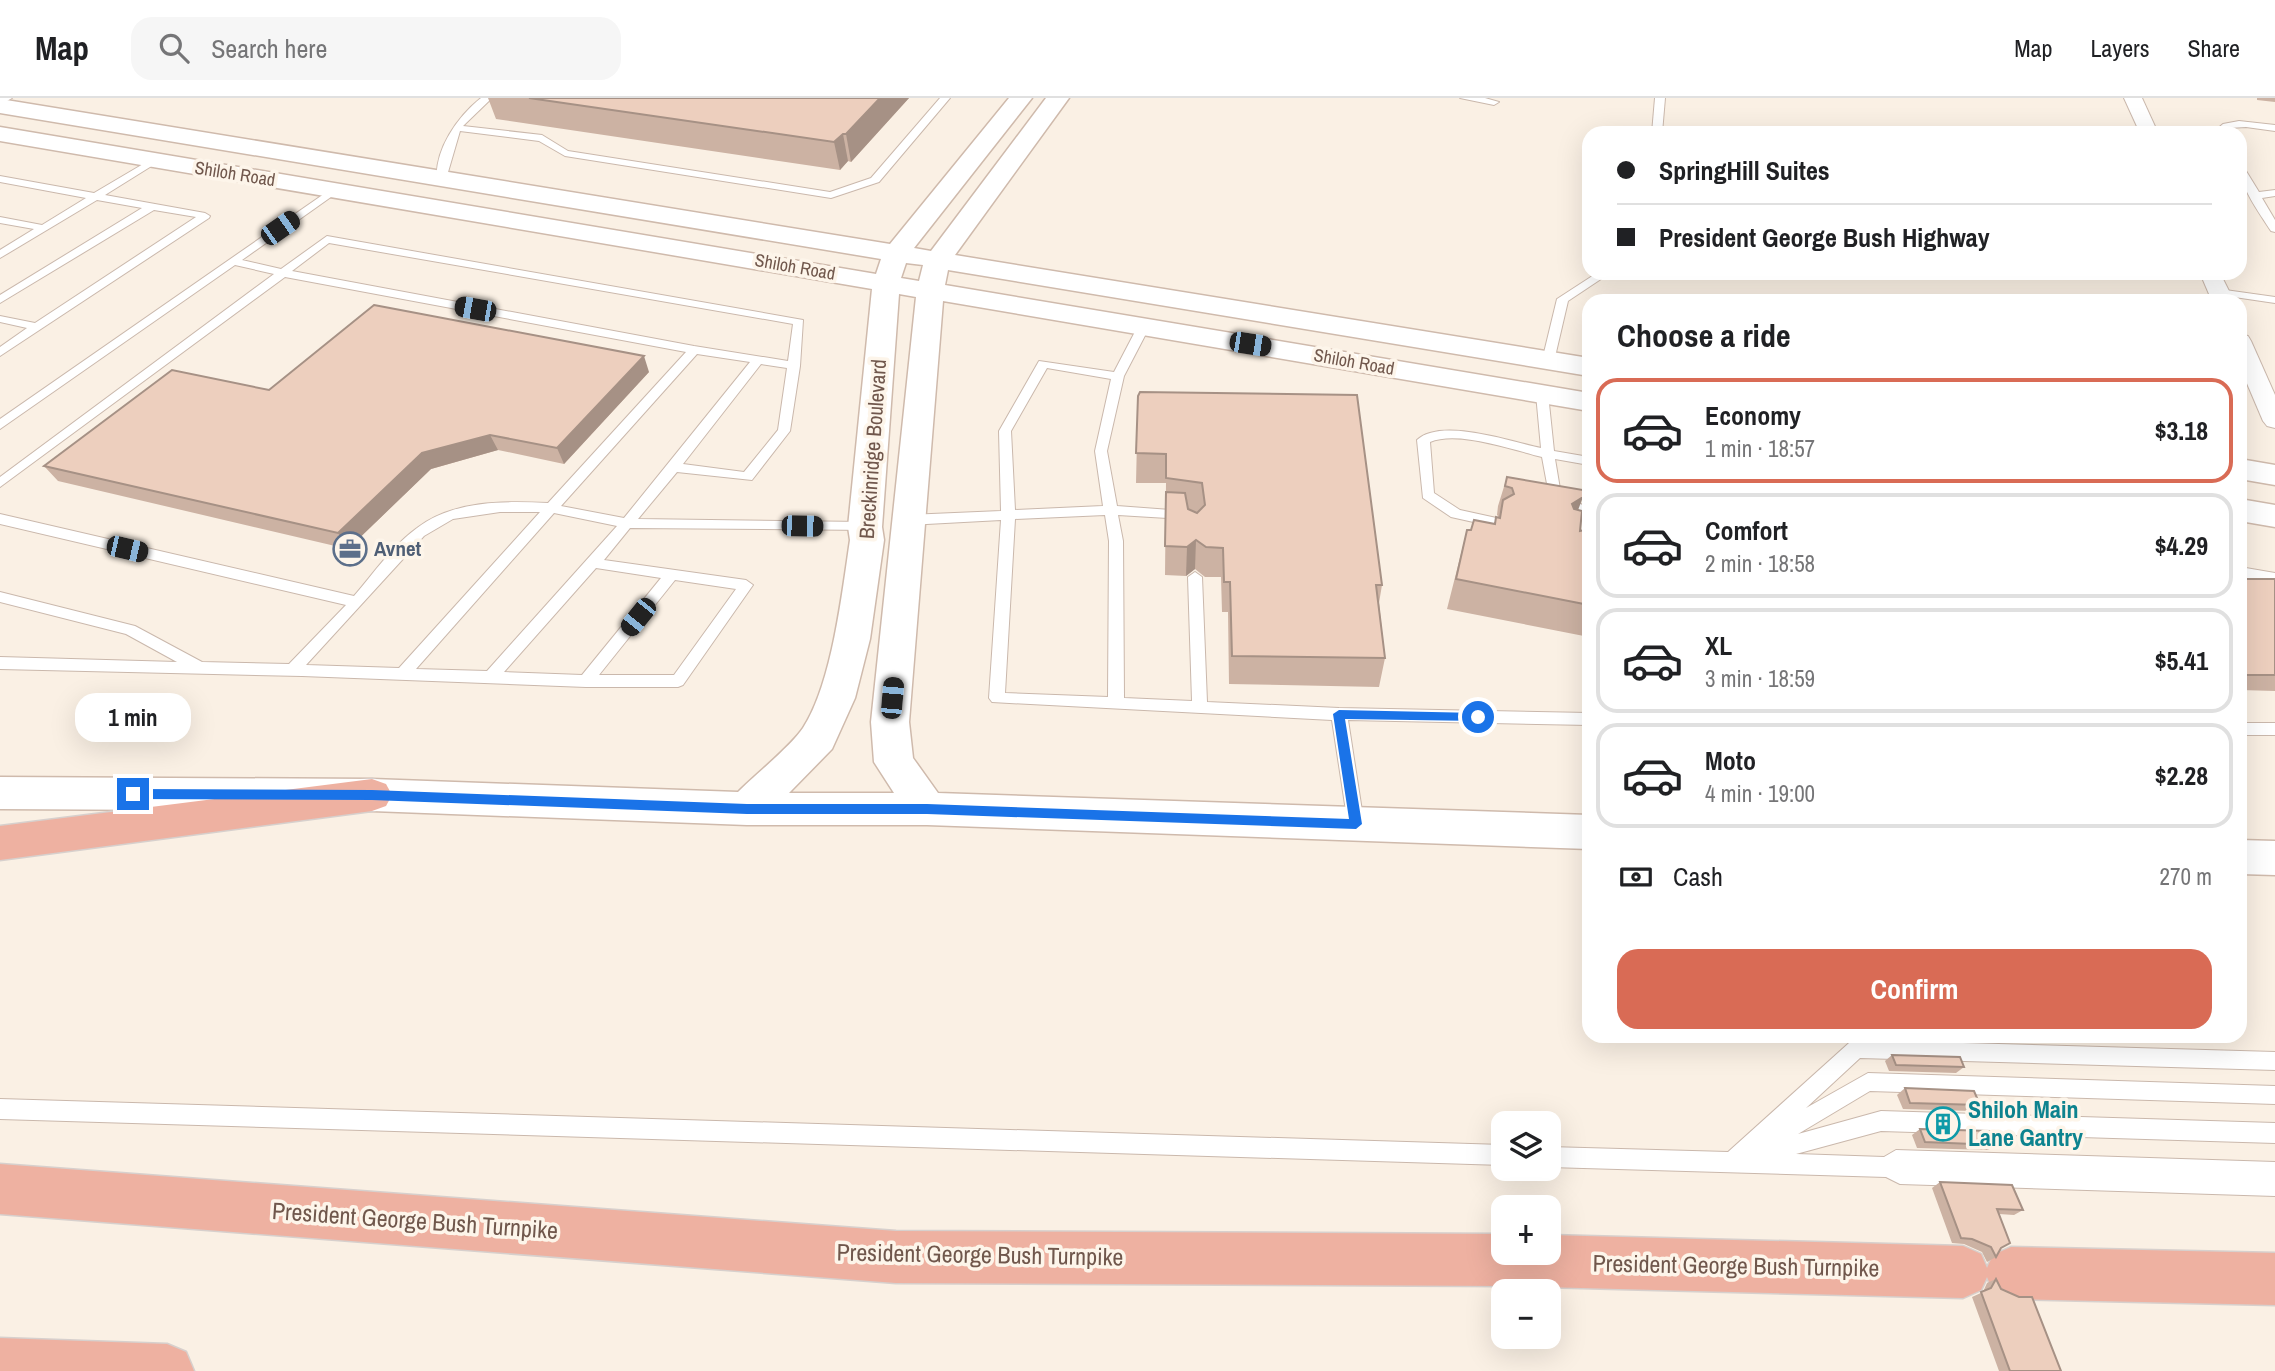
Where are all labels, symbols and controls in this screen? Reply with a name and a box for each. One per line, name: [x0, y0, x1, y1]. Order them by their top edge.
search box: [131, 17, 621, 80]
text: Map: [35, 26, 89, 70]
icon: search: [155, 29, 193, 67]
text: Search here: [211, 31, 327, 66]
text: Map: [2014, 32, 2052, 64]
text: Layers: [2090, 32, 2149, 64]
text: Share: [2187, 32, 2240, 64]
text: SpringHill Suites: [1659, 153, 1830, 188]
street label: Shiloh Road: [193, 155, 277, 192]
car: [257, 207, 304, 249]
text: President George Bush Highway: [1659, 220, 1990, 255]
street label: Shiloh Road: [753, 247, 837, 286]
car: [453, 295, 498, 323]
text: Choose a ride: [1617, 314, 1791, 357]
car: [1228, 330, 1273, 358]
street label: Shiloh Road: [1312, 342, 1396, 381]
street label: Breckinridge Boulevard: [852, 358, 893, 540]
text: Economy: [1705, 398, 1801, 433]
icon: car: [1621, 399, 1684, 462]
text: $3.18: [2155, 413, 2208, 448]
text: 1 min · 18:57: [1705, 433, 1815, 464]
text: Comfort: [1705, 513, 1788, 548]
icon: car: [1621, 514, 1684, 577]
car: [781, 515, 824, 537]
text: $4.29: [2155, 528, 2208, 563]
office icon: Avnet: [331, 530, 369, 568]
car: [105, 534, 150, 564]
place label: Avnet: [374, 534, 421, 563]
text: 2 min · 18:58: [1705, 548, 1815, 579]
car: [617, 594, 660, 640]
text: XL: [1705, 628, 1732, 663]
icon: car: [1621, 629, 1684, 692]
text: $5.41: [2155, 643, 2208, 678]
text: 3 min · 18:59: [1705, 663, 1815, 694]
car: [880, 676, 905, 720]
callout: 1 min: [75, 692, 191, 742]
route start: [1462, 701, 1494, 733]
text: 1 min: [108, 702, 158, 733]
text: Moto: [1705, 743, 1756, 778]
icon: car: [1621, 744, 1684, 807]
text: $2.28: [2155, 758, 2208, 793]
route end: [117, 778, 149, 810]
text: 4 min · 19:00: [1705, 778, 1815, 809]
icon: cash: [1617, 858, 1655, 896]
text: Cash: [1673, 859, 1723, 894]
text: 270 m: [2160, 861, 2212, 892]
button: Confirm: [1617, 949, 2212, 1029]
place label: Shiloh Main Lane Gantry: [1968, 1093, 2083, 1153]
building icon: Shiloh Main Lane Gantry: [1924, 1105, 1962, 1143]
map controls: [1491, 1111, 1561, 1349]
button: layers: [1491, 1111, 1561, 1181]
street label: President George Bush Turnpike: [271, 1194, 559, 1246]
button: +: [1491, 1195, 1561, 1265]
street label: President George Bush Turnpike: [836, 1235, 1124, 1273]
street label: President George Bush Turnpike: [1592, 1246, 1880, 1284]
button: −: [1491, 1279, 1561, 1349]

